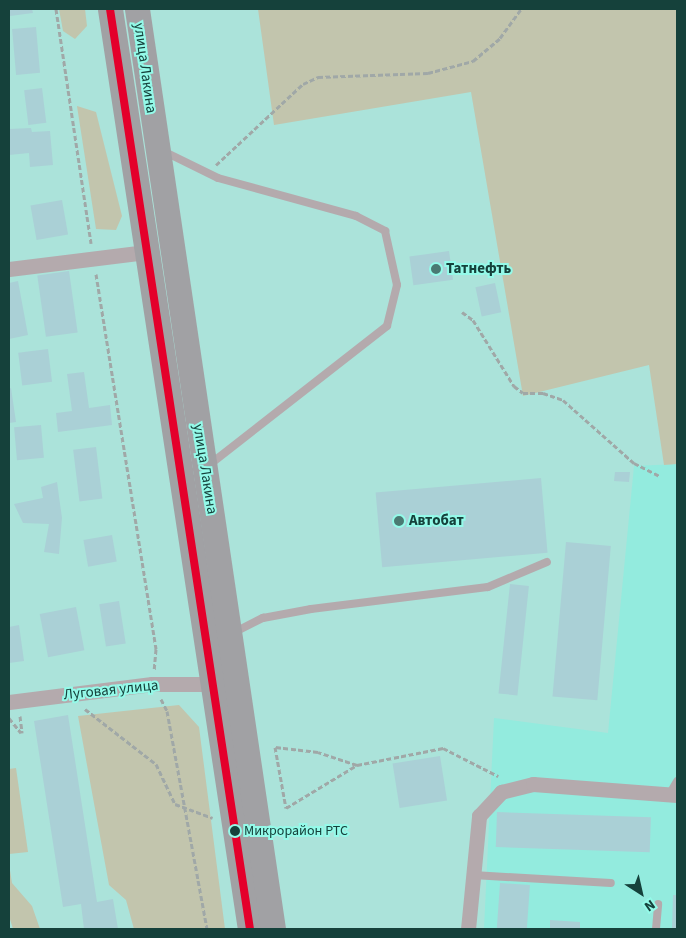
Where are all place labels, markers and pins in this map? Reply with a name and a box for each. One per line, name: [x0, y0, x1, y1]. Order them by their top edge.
place label: Татнефть: [446, 260, 511, 278]
marker: Татнефть: [430, 263, 442, 275]
place label: Автобат: [409, 512, 464, 530]
marker: Автобат: [393, 515, 405, 527]
place label: Микрорайон РТС: [244, 823, 348, 839]
marker: Микрорайон РТС: [230, 826, 240, 836]

